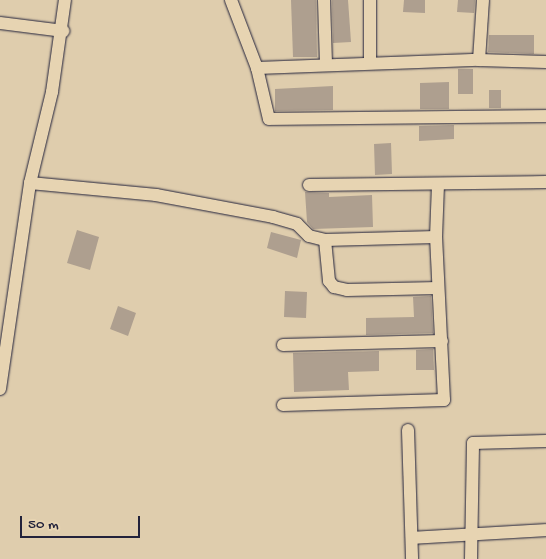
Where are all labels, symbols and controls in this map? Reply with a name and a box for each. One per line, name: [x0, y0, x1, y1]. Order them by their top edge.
scale bar: [22, 506, 142, 538]
text: 50 m: [28, 516, 59, 534]

